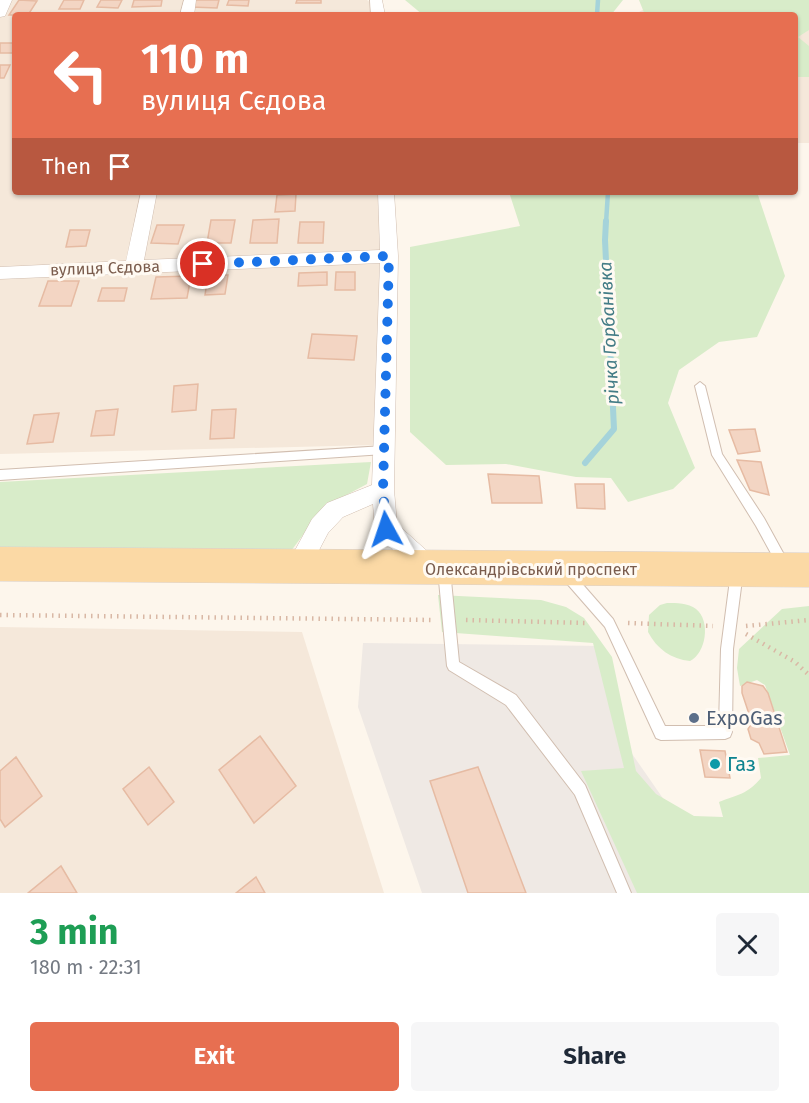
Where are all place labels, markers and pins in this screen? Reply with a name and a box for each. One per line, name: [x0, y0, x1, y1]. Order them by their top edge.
pin: [177, 238, 228, 289]
place label: ExpoGas: [706, 706, 783, 730]
marker: ExpoGas: [687, 711, 701, 725]
place label: Газ: [727, 752, 756, 776]
marker: Газ: [708, 757, 722, 771]

